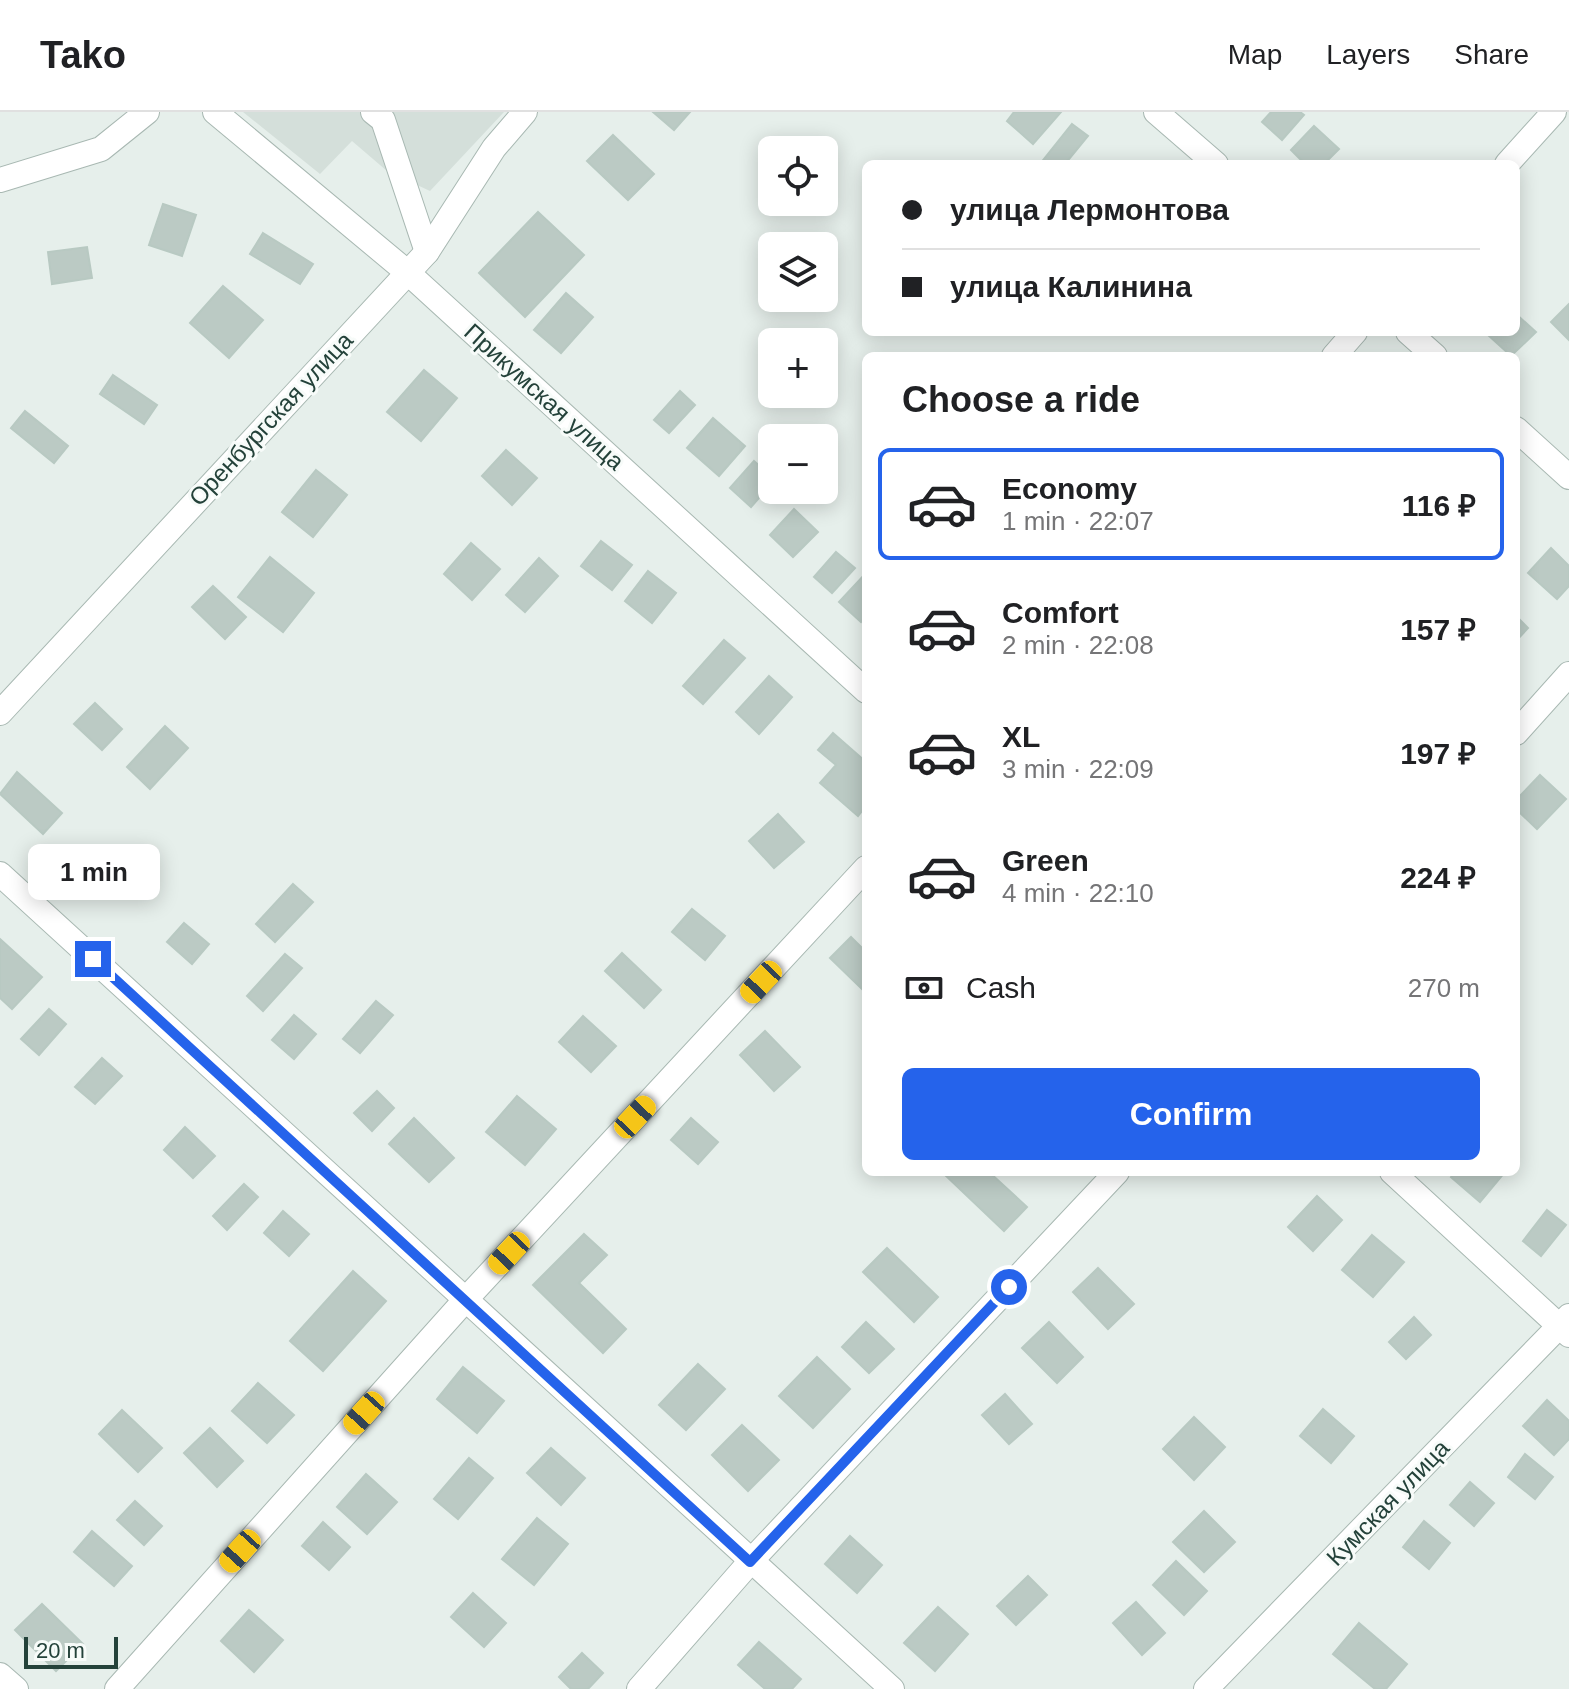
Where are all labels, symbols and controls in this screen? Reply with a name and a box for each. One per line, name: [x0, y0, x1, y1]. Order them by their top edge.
text: Tako: [40, 34, 126, 76]
text: Map: [1228, 39, 1282, 70]
text: Layers: [1326, 39, 1410, 70]
text: Share: [1454, 39, 1529, 70]
map controls: [758, 136, 838, 504]
button: locate: [758, 136, 838, 216]
text: улица Лермонтова: [950, 193, 1229, 226]
button: layers: [758, 232, 838, 312]
text: улица Калинина: [950, 270, 1192, 303]
street label: Прикумская улица: [459, 318, 630, 476]
street label: Оренбургская улица: [183, 326, 358, 511]
button: +: [758, 328, 838, 408]
text: Choose a ride: [902, 379, 1140, 420]
button: −: [758, 424, 838, 504]
icon: car: [906, 468, 978, 540]
text: Economy: [1002, 472, 1137, 505]
text: 116 ₽: [1402, 489, 1476, 522]
text: 1 min · 22:07: [1002, 506, 1154, 536]
icon: car: [906, 592, 978, 664]
text: Comfort: [1002, 596, 1119, 629]
text: 157 ₽: [1400, 613, 1476, 646]
text: 2 min · 22:08: [1002, 630, 1154, 660]
icon: car: [906, 716, 978, 788]
text: XL: [1002, 720, 1040, 753]
text: 197 ₽: [1400, 737, 1476, 770]
text: 3 min · 22:09: [1002, 754, 1154, 784]
icon: car: [906, 840, 978, 912]
callout: 1 min: [27, 843, 159, 899]
text: Green: [1002, 844, 1089, 877]
text: 1 min: [60, 857, 128, 887]
text: 224 ₽: [1400, 861, 1476, 894]
text: 4 min · 22:10: [1002, 878, 1154, 908]
route end: [75, 941, 111, 977]
car: [736, 956, 786, 1008]
icon: cash: [902, 966, 946, 1010]
text: Cash: [966, 971, 1036, 1004]
text: 270 m: [1408, 973, 1480, 1003]
button: Confirm: [902, 1068, 1480, 1160]
car: [610, 1091, 660, 1143]
car: [484, 1227, 534, 1279]
route start: [991, 1269, 1027, 1305]
car: [339, 1387, 389, 1439]
street label: Кумская улица: [1321, 1434, 1455, 1571]
car: [215, 1525, 265, 1577]
scale bar: [24, 1633, 118, 1669]
text: 20 m: [36, 1638, 85, 1663]

